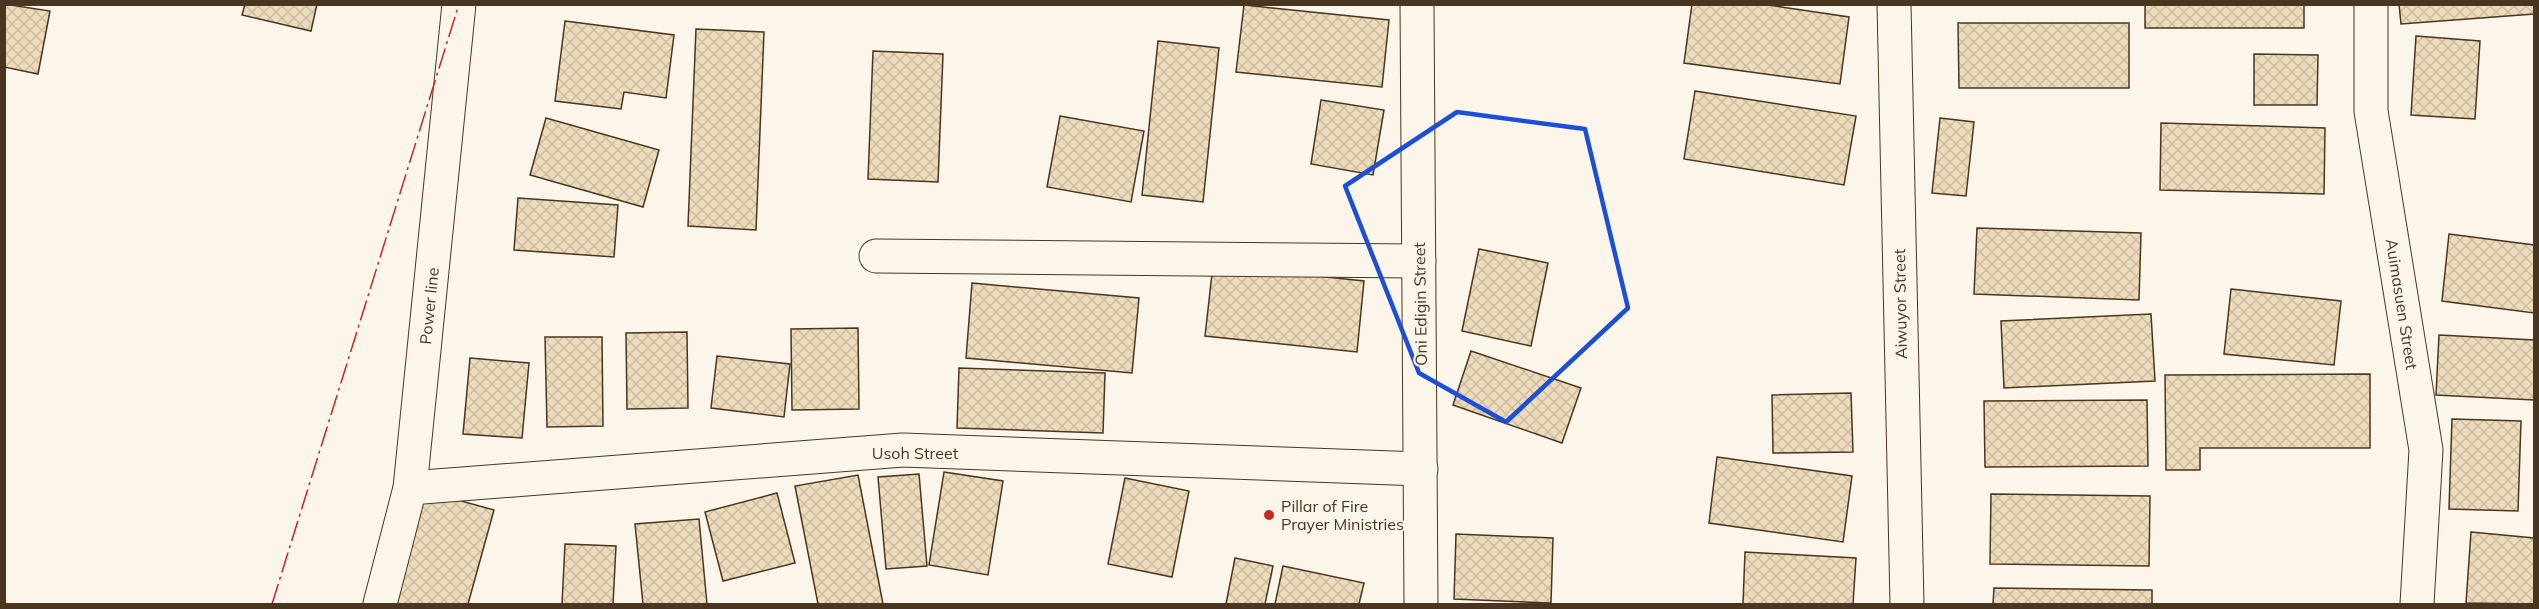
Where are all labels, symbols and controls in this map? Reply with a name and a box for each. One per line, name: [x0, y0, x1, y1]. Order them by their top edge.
street label: Auimasuen Street: [2382, 237, 2422, 371]
street label: Oni Edigin Street: [1409, 242, 1431, 366]
street label: Aiwuyor Street: [1889, 248, 1911, 359]
street label: Power line: [415, 267, 443, 345]
street label: Usoh Street: [872, 443, 959, 463]
place label: Pillar of Fire Prayer Ministries: [1281, 496, 1404, 534]
marker: Pillar of Fire Prayer Ministries: [1262, 508, 1276, 522]

